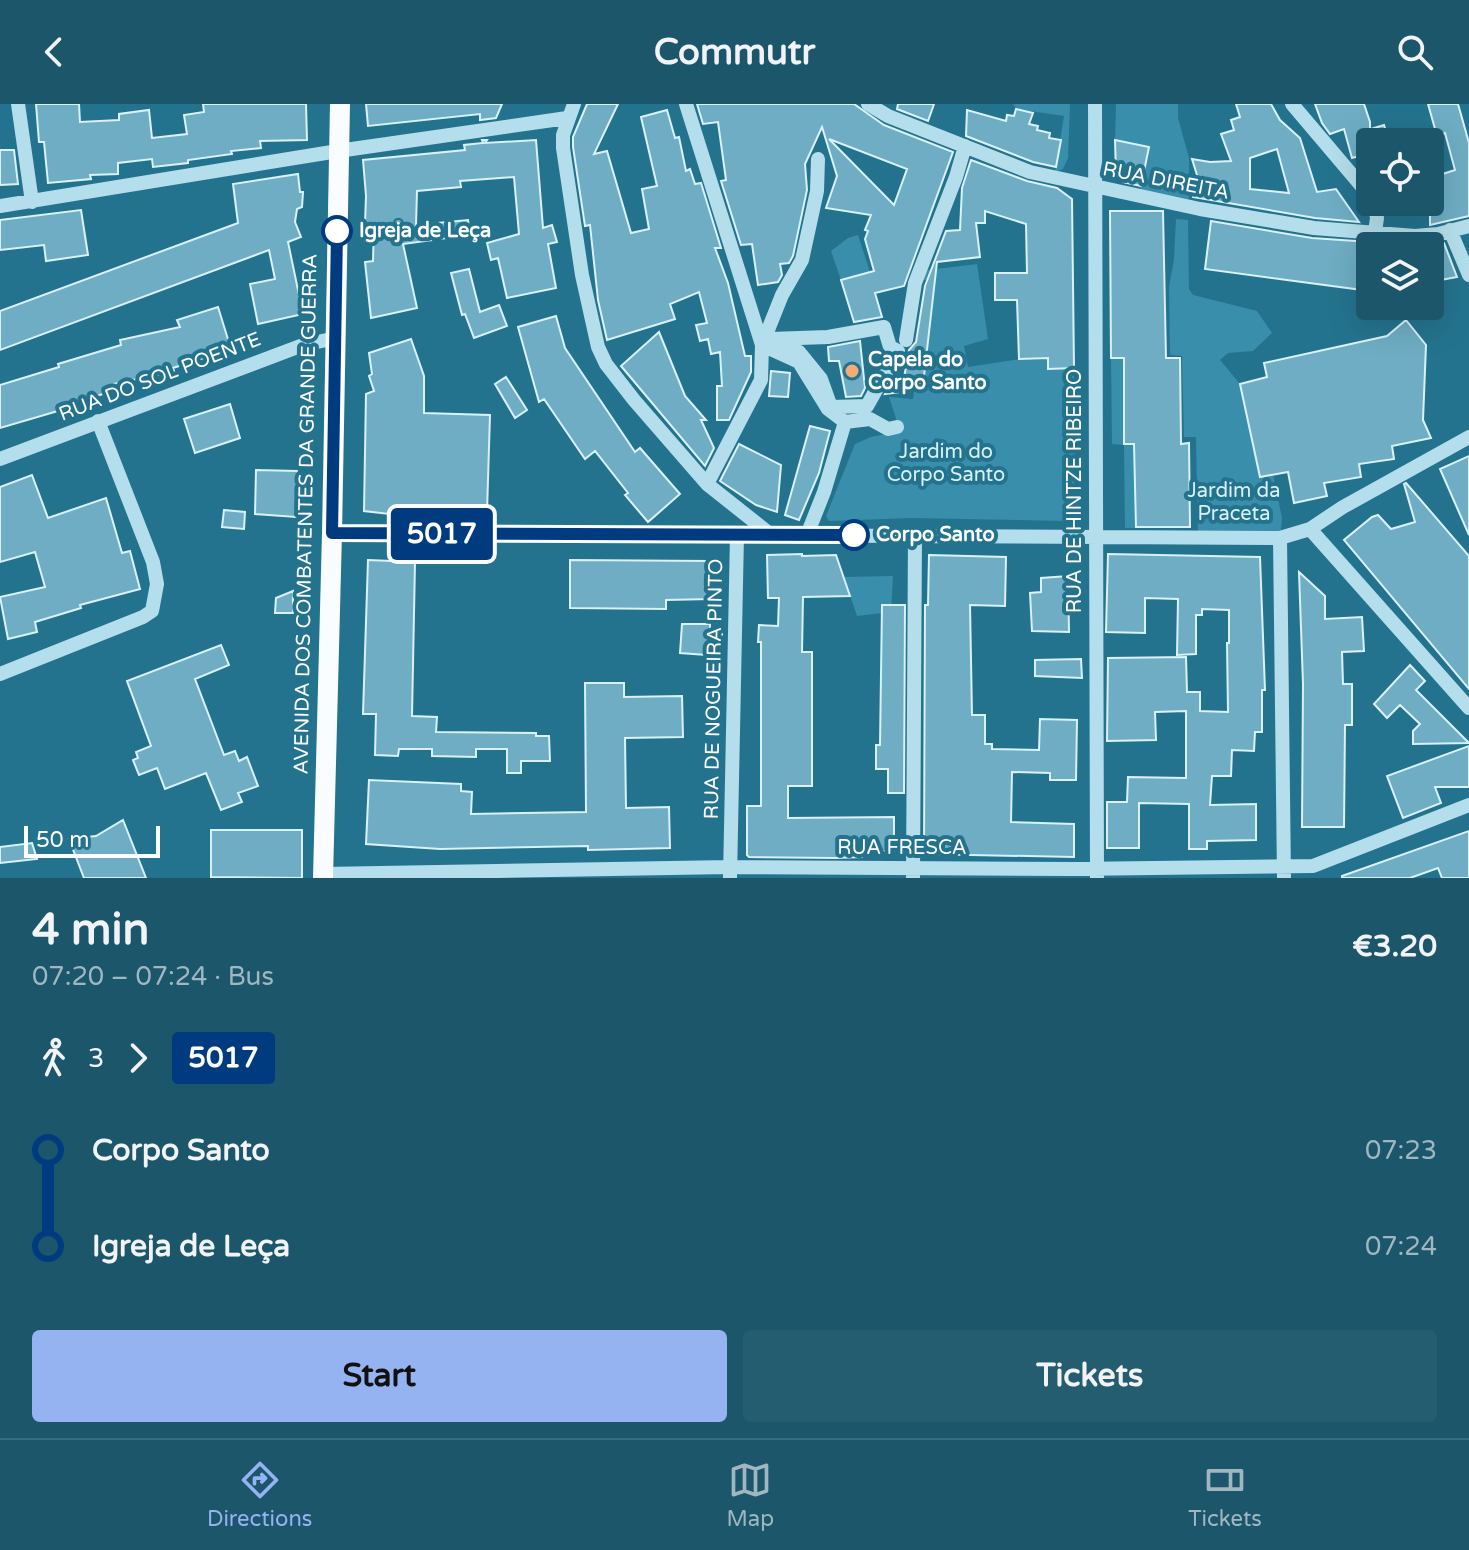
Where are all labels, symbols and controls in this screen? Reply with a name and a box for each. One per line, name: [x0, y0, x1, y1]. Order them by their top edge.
icon: back: [32, 30, 76, 74]
icon: search: [1393, 30, 1437, 74]
text: Commutr: [654, 31, 815, 74]
map controls: [1356, 128, 1444, 320]
button: locate: [1356, 128, 1444, 216]
street label: RUA DIREITA: [1101, 157, 1231, 205]
marker: Igreja de Leça: [322, 216, 352, 246]
place label: Igreja de Leça: [359, 219, 491, 243]
button: layers: [1356, 232, 1444, 320]
street label: AVENIDA DOS COMBATENTES DA GRANDE GUERRA: [289, 253, 323, 775]
street label: RUA DO SOL POENTE: [56, 327, 264, 427]
place label: Capela do Corpo Santo: [868, 348, 987, 395]
marker: Capela do Corpo Santo: [843, 362, 861, 380]
street label: RUA DE HINTZE RIBEIRO: [1063, 369, 1087, 613]
park label: Jardim do Corpo Santo: [887, 440, 1005, 487]
park label: Jardim da Praceta: [1188, 479, 1280, 526]
line badge: 5017: [386, 508, 498, 560]
text: 5017: [407, 517, 477, 551]
marker: Corpo Santo: [839, 520, 869, 550]
place label: Corpo Santo: [876, 523, 995, 547]
street label: RUA DE NOGUEIRA PINTO: [700, 558, 728, 820]
scale bar: [24, 822, 160, 858]
text: 50 m: [36, 827, 90, 853]
street label: RUA FRESCA: [837, 836, 967, 860]
text: 4 min: [32, 904, 149, 957]
text: €3.20: [1352, 928, 1437, 965]
text: 07:20 – 07:24 · Bus: [32, 961, 274, 992]
icon: walk: [32, 1036, 76, 1080]
icon: forward: [116, 1036, 160, 1080]
text: 5017: [188, 1041, 259, 1075]
text: 3: [88, 1043, 104, 1074]
text: Corpo Santo: [92, 1132, 270, 1169]
text: 07:23: [1365, 1135, 1437, 1166]
text: Igreja de Leça: [92, 1228, 290, 1265]
text: 07:24: [1365, 1231, 1437, 1262]
button: Start: [32, 1330, 727, 1422]
button: Tickets: [743, 1330, 1437, 1422]
tab: Directions: [207, 1458, 312, 1532]
tab: Map: [727, 1458, 774, 1532]
tab: Tickets: [1188, 1458, 1262, 1532]

